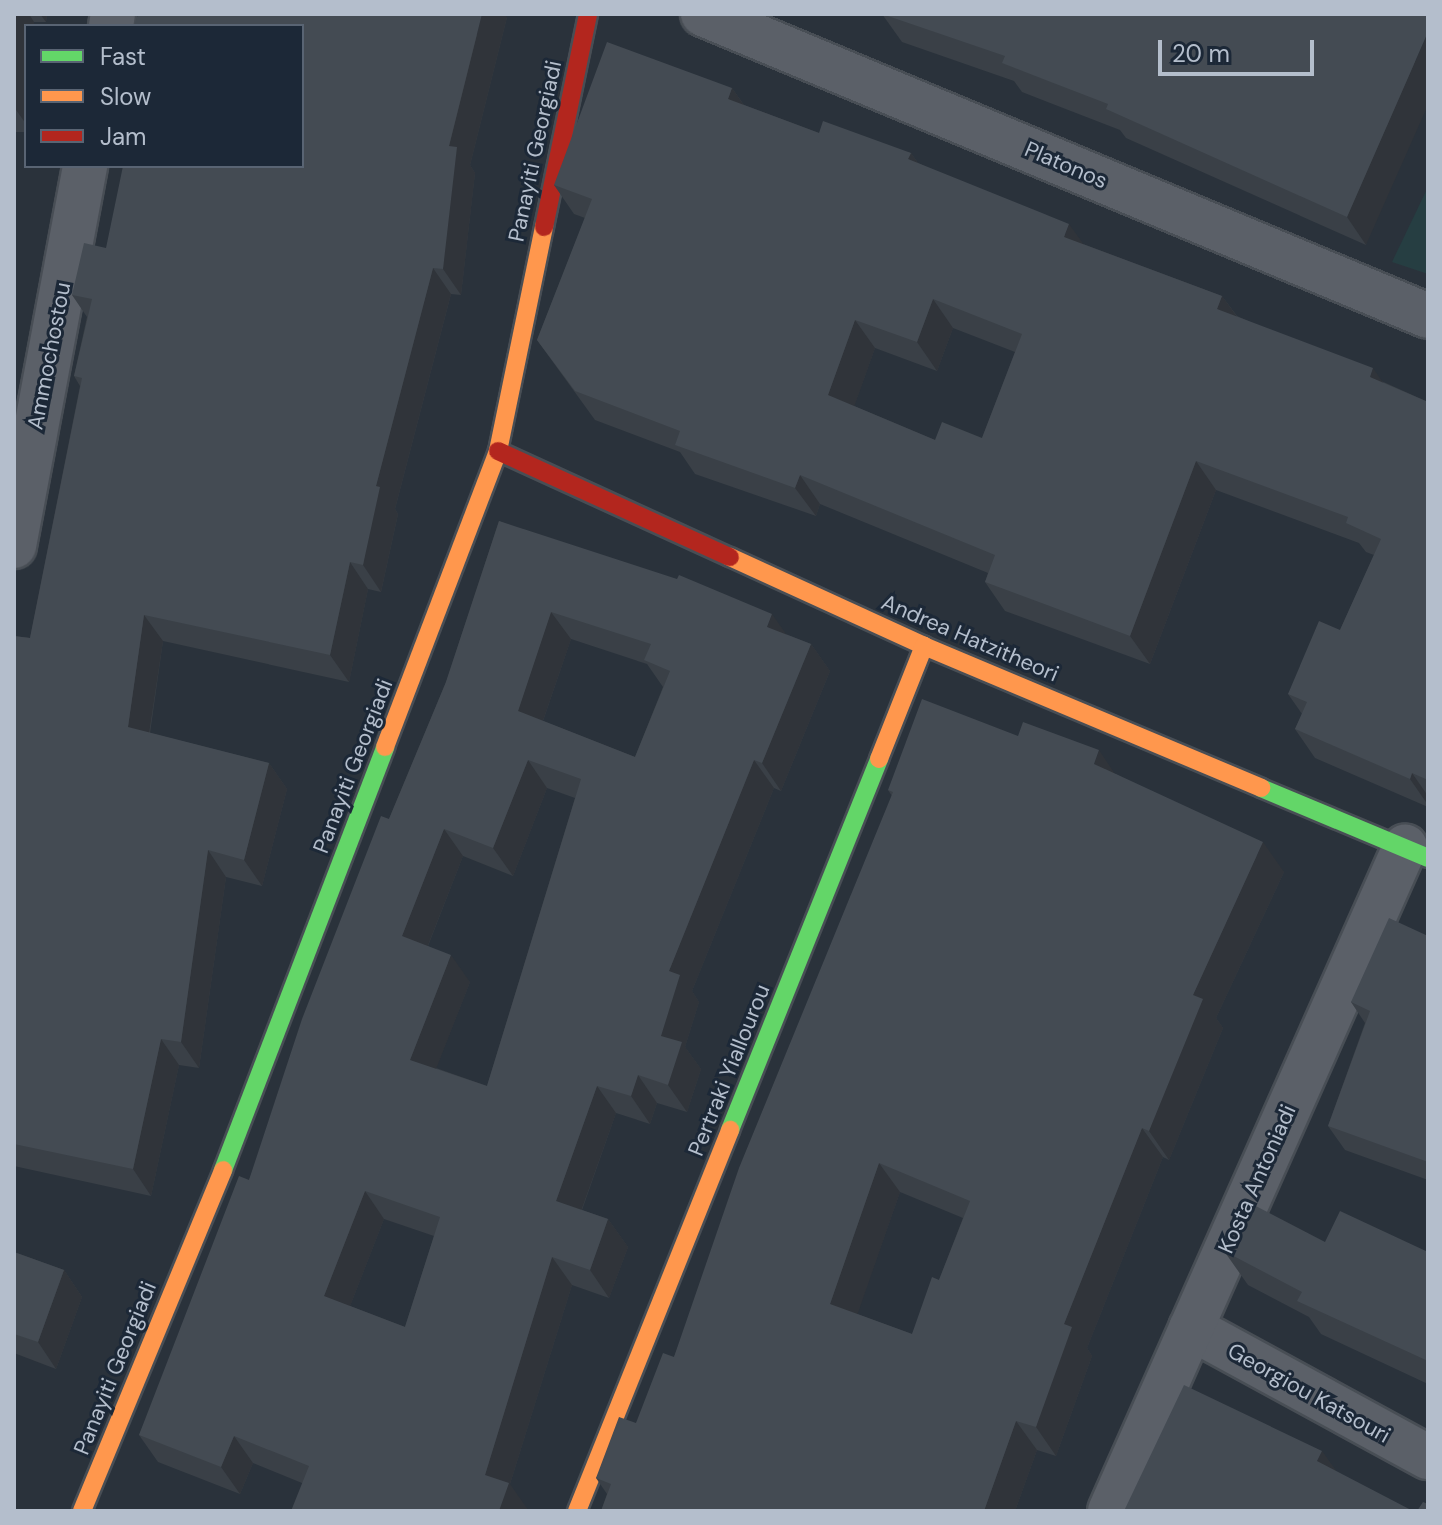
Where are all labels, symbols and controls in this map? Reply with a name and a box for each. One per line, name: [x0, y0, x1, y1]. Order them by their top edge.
legend: [24, 24, 304, 168]
scale bar: [1162, 24, 1318, 74]
text: 20 m: [1172, 38, 1230, 69]
text: Fast: [100, 41, 146, 72]
street label: Panayiti Georgiadi: [503, 58, 567, 244]
text: Slow: [100, 81, 151, 112]
text: Jam: [100, 121, 146, 152]
street label: Platonos: [1021, 136, 1111, 194]
street label: Ammochostou: [22, 280, 76, 432]
street label: Andrea Hatzitheori: [877, 589, 1063, 687]
street label: Panayiti Georgiadi: [308, 675, 398, 857]
street label: Pertraki Yiallourou: [683, 980, 775, 1160]
street label: Kosta Antoniadi: [1212, 1101, 1302, 1257]
street label: Panayiti Georgiadi: [68, 1278, 162, 1458]
street label: Georgiou Katsouri: [1223, 1337, 1395, 1449]

